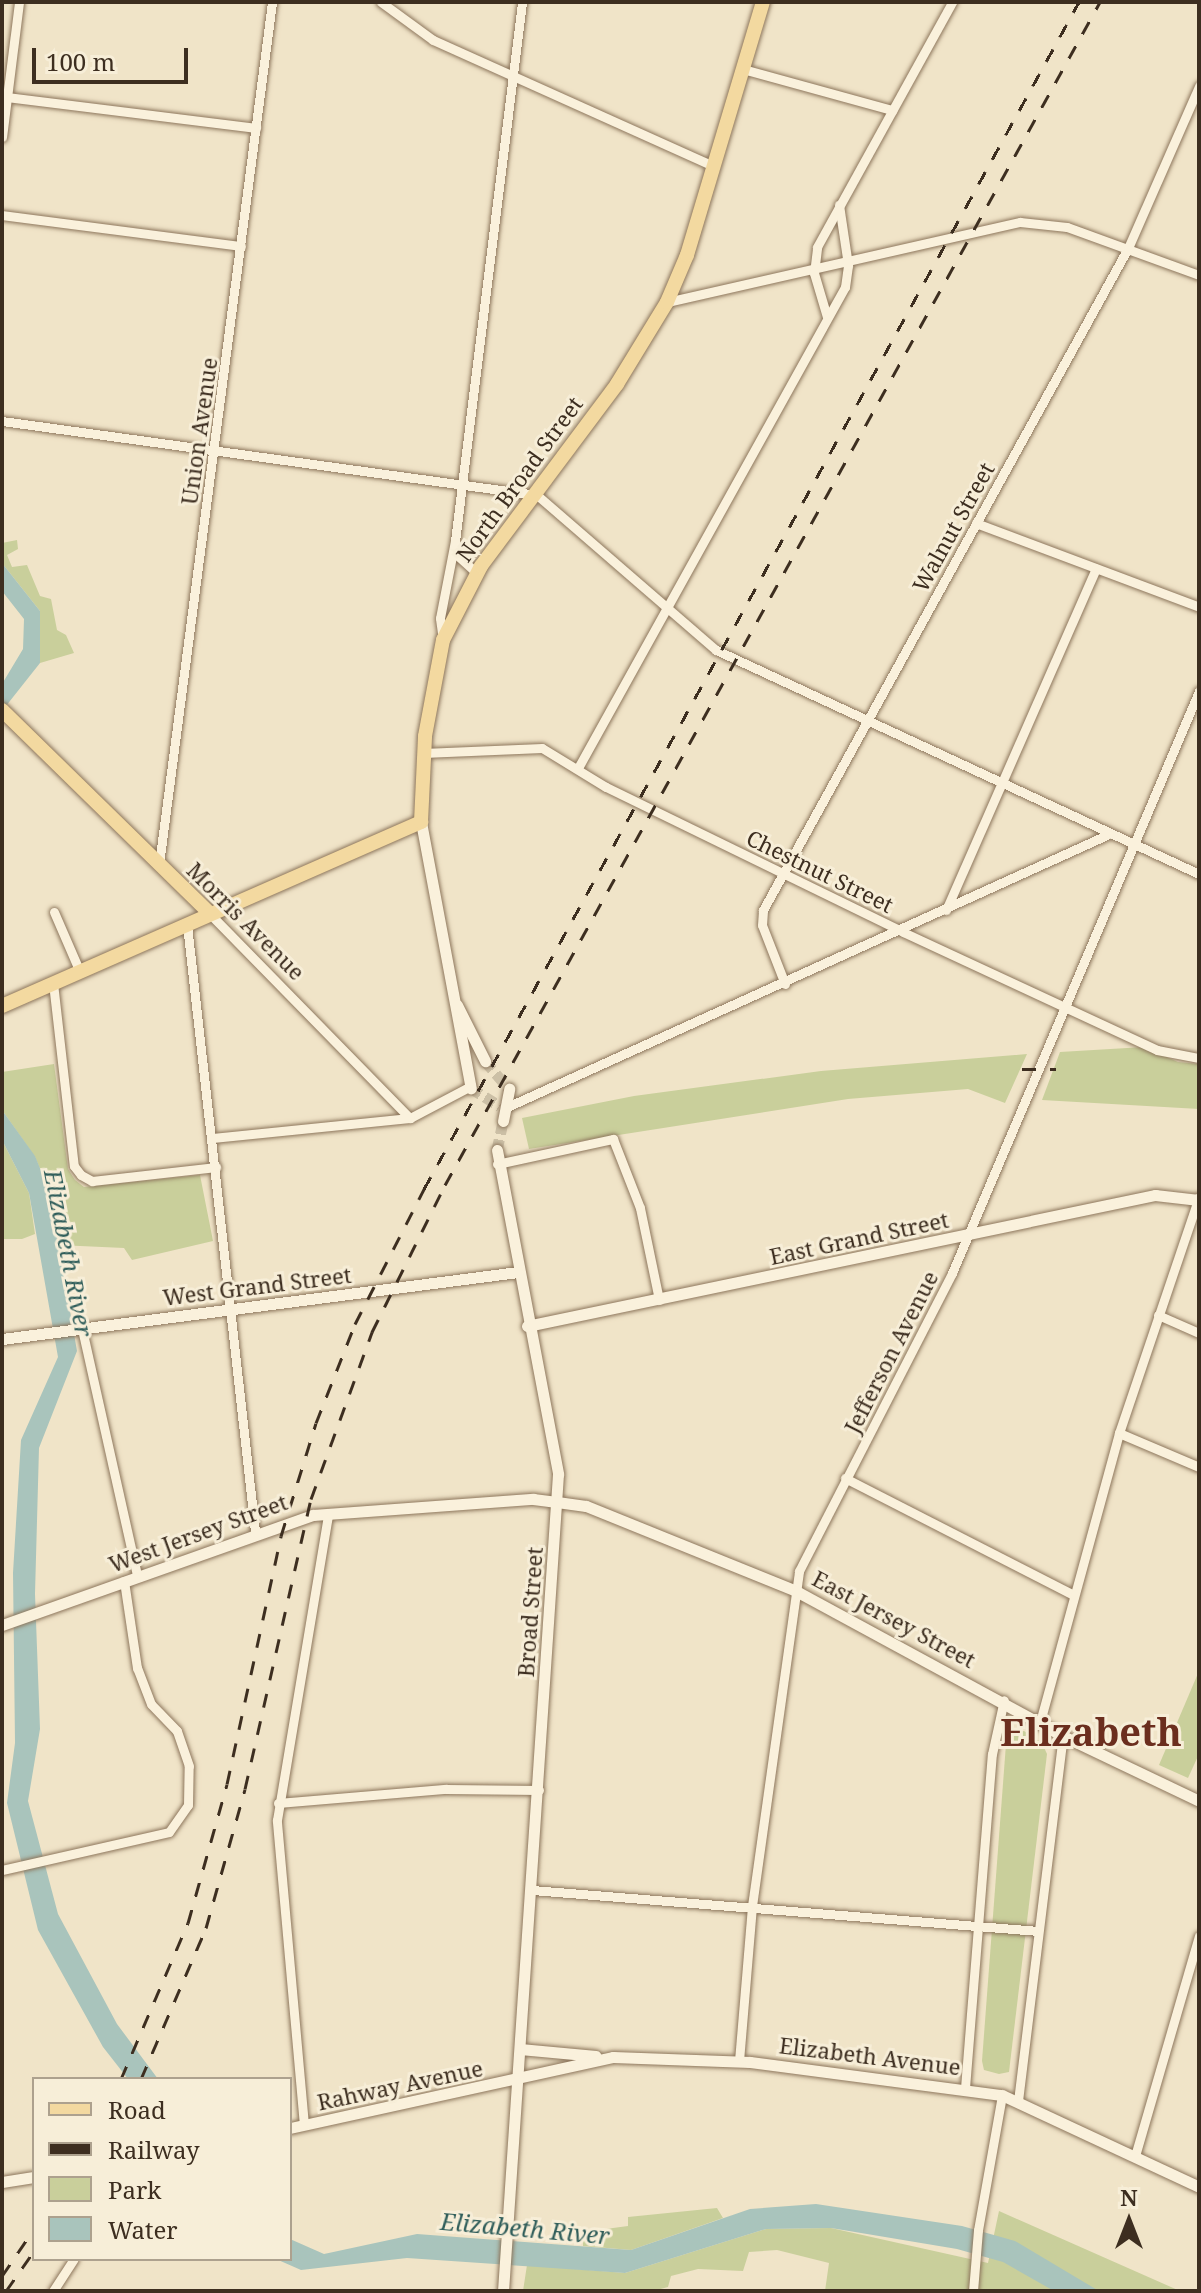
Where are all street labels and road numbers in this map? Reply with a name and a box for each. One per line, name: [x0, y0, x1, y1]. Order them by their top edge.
street label: Union Avenue: [176, 356, 222, 506]
street label: North Broad Street: [450, 391, 588, 567]
street label: Walnut Street: [907, 458, 999, 596]
street label: Chestnut Street: [742, 824, 898, 918]
street label: Morris Avenue: [182, 857, 310, 985]
street label: East Grand Street: [767, 1206, 951, 1270]
street label: West Grand Street: [161, 1261, 353, 1311]
street label: Jefferson Avenue: [839, 1266, 943, 1438]
street label: West Jersey Street: [105, 1488, 291, 1578]
street label: Broad Street: [512, 1546, 548, 1678]
street label: East Jersey Street: [808, 1565, 980, 1673]
street label: Elizabeth Avenue: [778, 2032, 962, 2080]
street label: Rahway Avenue: [315, 2055, 485, 2115]

